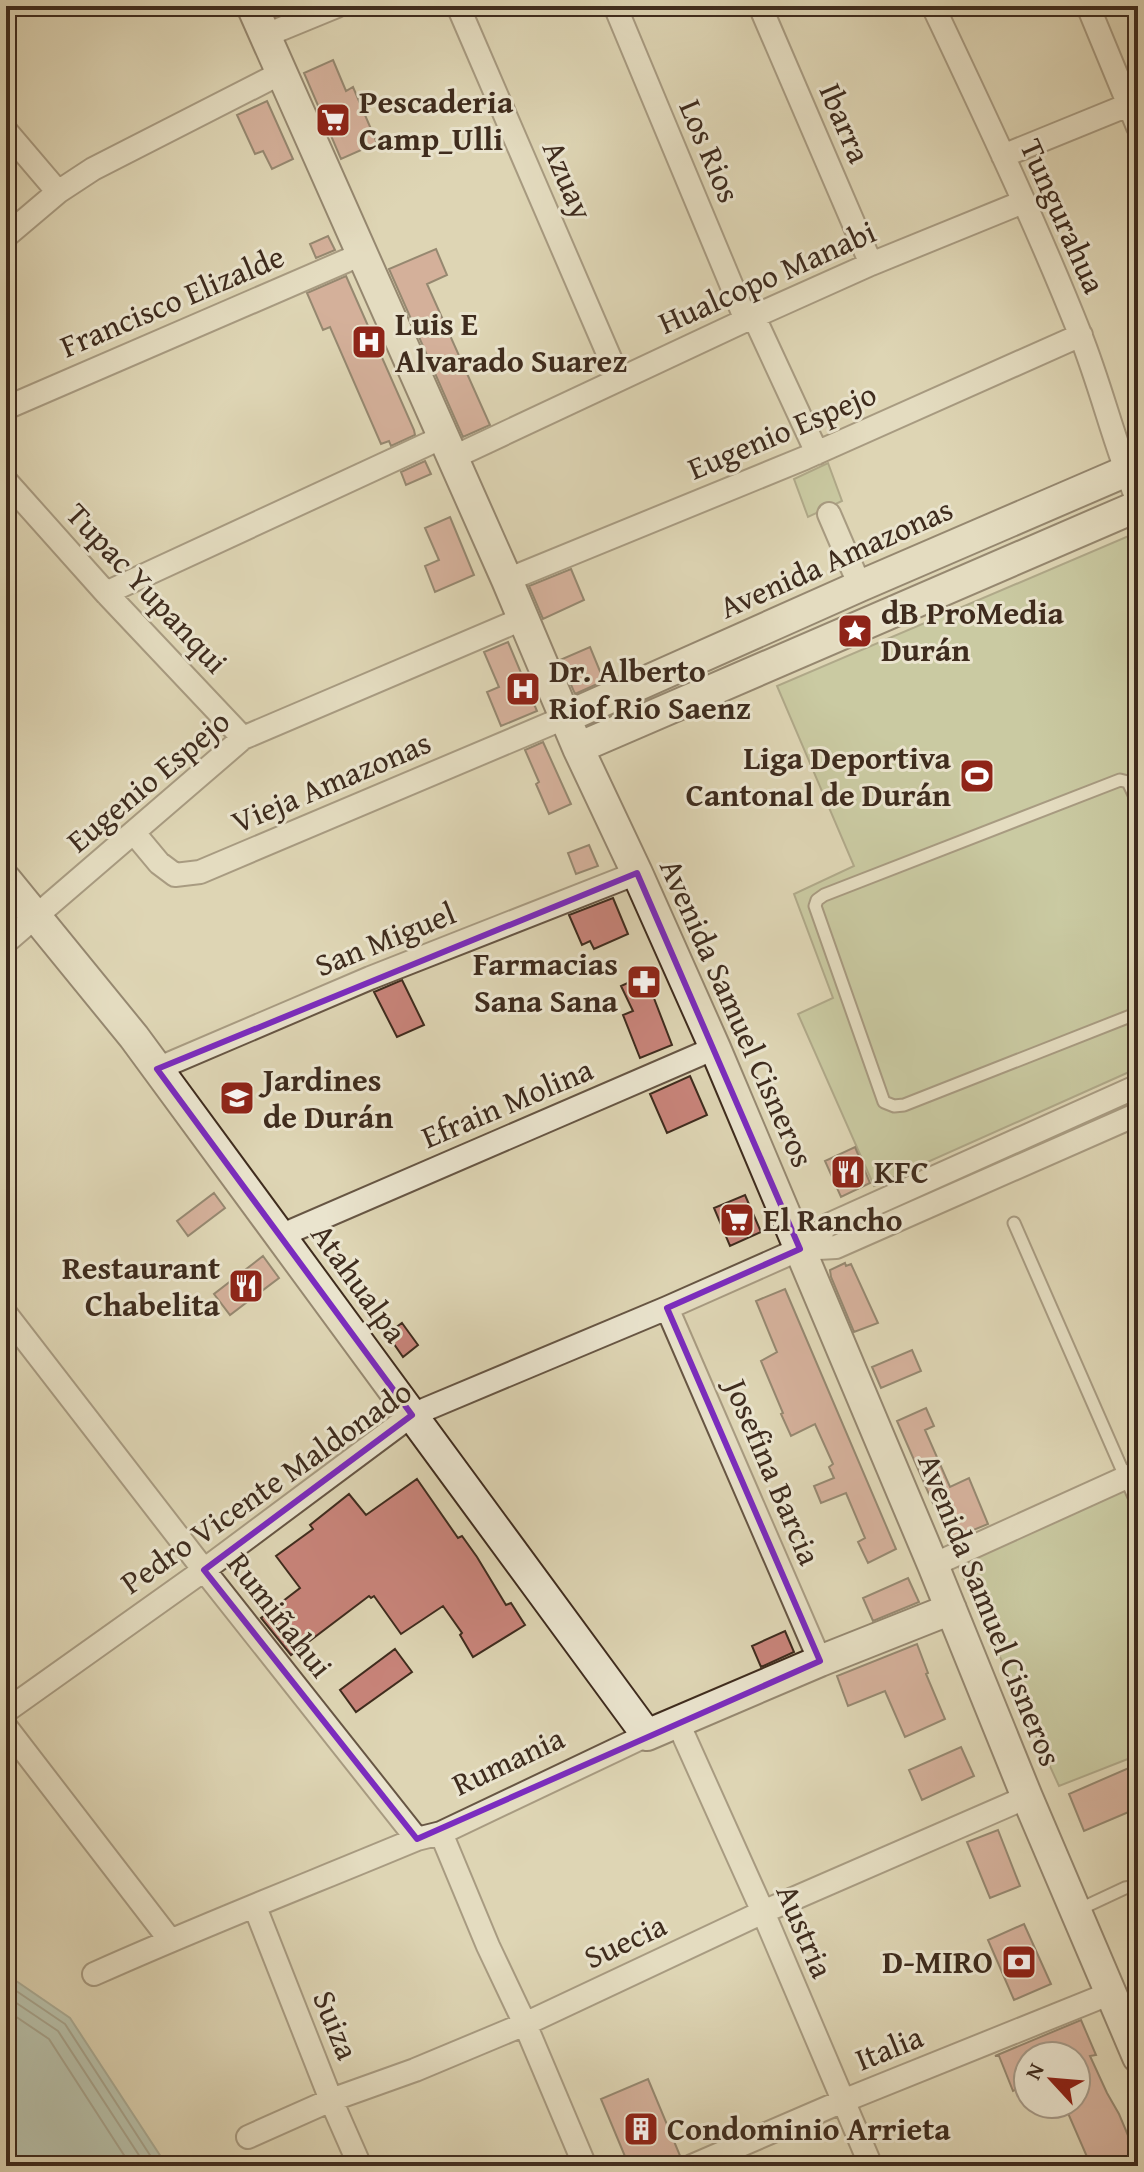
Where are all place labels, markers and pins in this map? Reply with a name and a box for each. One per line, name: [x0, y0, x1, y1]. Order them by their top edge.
place label: Pescaderia Camp_Ulli: [359, 78, 514, 162]
supermarket icon: Pescaderia Camp_Ulli: [314, 101, 352, 139]
place label: Luis E Alvarado Suarez: [395, 300, 628, 384]
hospital icon: Luis E Alvarado Suarez: [350, 323, 388, 361]
place label: dB ProMedia Durán: [881, 589, 1065, 673]
place icon: dB ProMedia Durán: [836, 612, 874, 650]
place label: Dr. Alberto Riof Rio Saenz: [549, 647, 751, 731]
hospital icon: Dr. Alberto Riof Rio Saenz: [504, 670, 542, 708]
place label: Liga Deportiva Cantonal de Durán: [686, 734, 952, 818]
sports icon: Liga Deportiva Cantonal de Durán: [958, 757, 996, 795]
place label: Farmacias Sana Sana: [473, 940, 619, 1024]
pharmacy icon: Farmacias Sana Sana: [625, 963, 663, 1001]
place label: Jardines de Durán: [258, 1056, 393, 1140]
school or university icon: Jardines de Durán: [218, 1079, 256, 1117]
place label: KFC: [874, 1148, 929, 1195]
restaurant icon: KFC: [829, 1153, 867, 1191]
place label: El Rancho: [763, 1196, 902, 1243]
supermarket icon: El Rancho: [718, 1201, 756, 1239]
place label: Restaurant Chabelita: [62, 1244, 221, 1328]
restaurant icon: Restaurant Chabelita: [227, 1267, 265, 1305]
place label: D-MIRO: [882, 1938, 993, 1985]
bank icon: D-MIRO: [1000, 1943, 1038, 1981]
place label: Condominio Arrieta: [667, 2105, 951, 2152]
building icon: Condominio Arrieta: [622, 2110, 660, 2148]

